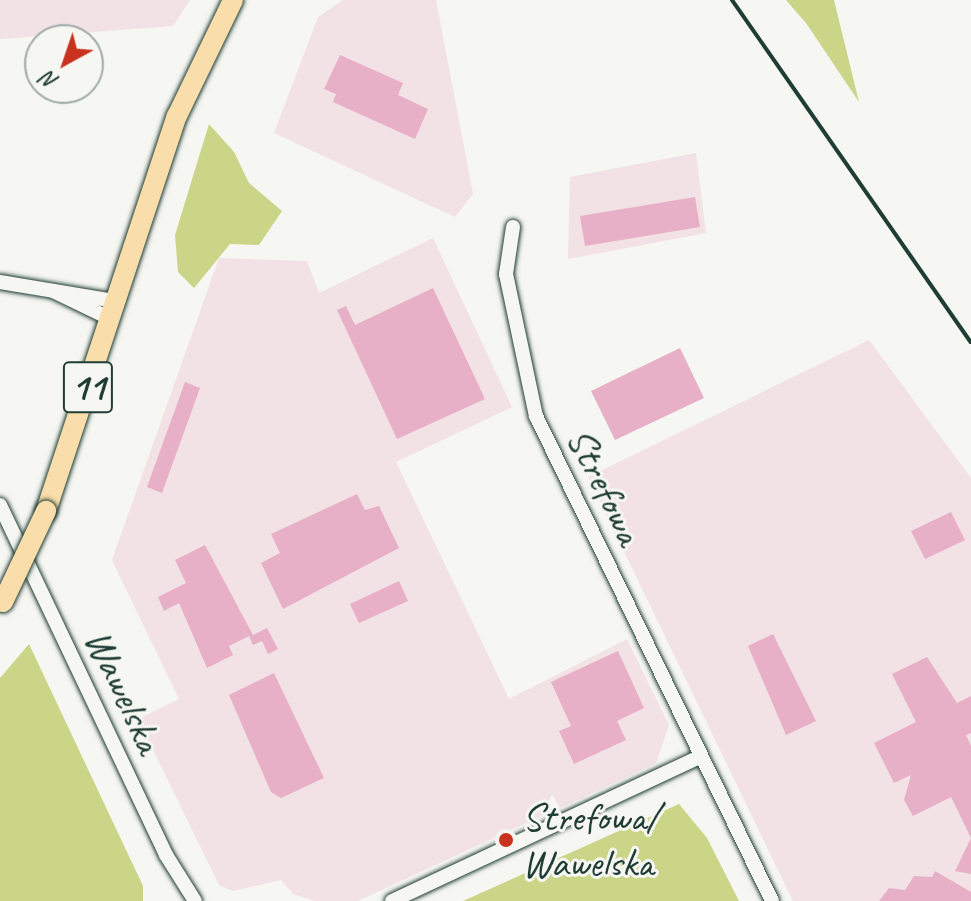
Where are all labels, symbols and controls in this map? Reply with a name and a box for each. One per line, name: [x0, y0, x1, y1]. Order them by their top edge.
north arrow: [24, 24, 104, 104]
text: N: [36, 66, 64, 96]
road number: 11: [62, 353, 114, 421]
street label: Strefowa: [556, 420, 654, 552]
street label: Wawelska: [75, 622, 173, 760]
place label: Strefowa/ Wawelska: [522, 793, 659, 887]
marker: Strefowa/ Wawelska: [497, 831, 515, 849]

